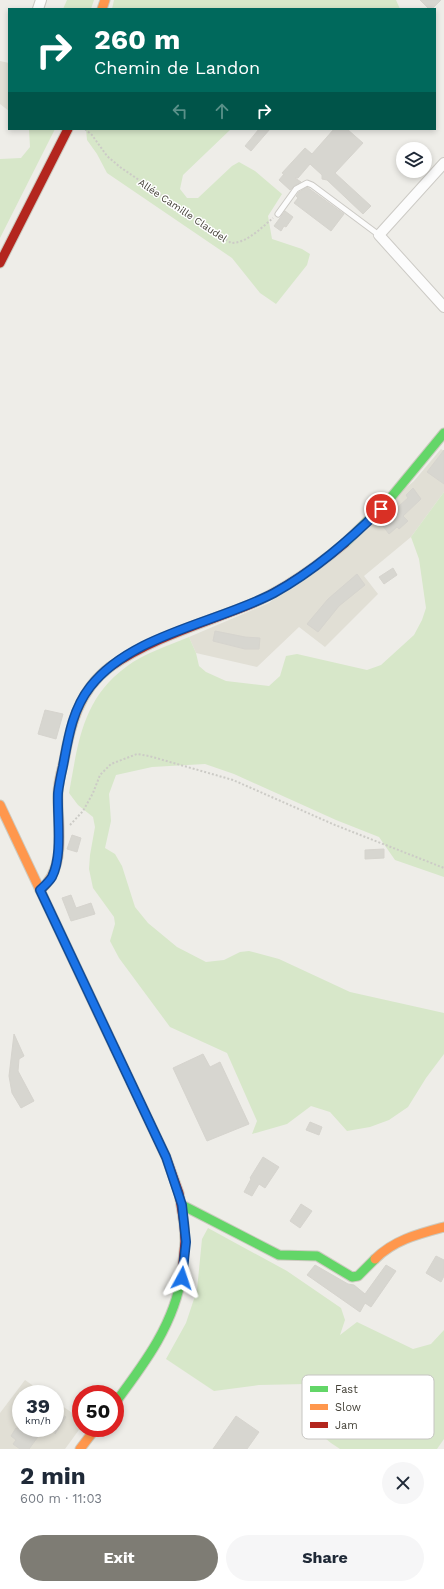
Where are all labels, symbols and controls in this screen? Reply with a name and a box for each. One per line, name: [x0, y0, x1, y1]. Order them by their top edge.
text: 260 m: [94, 23, 180, 56]
icon: right: [28, 24, 80, 76]
text: Chemin de Landon: [94, 57, 260, 78]
icon: left: [169, 100, 191, 122]
icon: ahead: [211, 100, 233, 122]
icon: right: [253, 100, 275, 122]
map controls: [396, 142, 432, 178]
button: layers: [396, 142, 432, 178]
street label: Allée Camille Claudel: [136, 177, 229, 244]
pin: [364, 492, 398, 526]
icon: arrive: [370, 498, 392, 520]
position arrow: [161, 1257, 203, 1299]
legend: [302, 1375, 434, 1439]
text: Fast: [335, 1383, 358, 1396]
speed limit sign: 50: [72, 1385, 124, 1437]
text: 39: [26, 1394, 50, 1418]
text: Slow: [335, 1401, 361, 1414]
text: km/h: [25, 1415, 51, 1426]
text: Jam: [335, 1419, 358, 1432]
text: 2 min: [20, 1462, 86, 1490]
button: close: [382, 1462, 424, 1504]
text: 600 m · 11:03: [20, 1491, 102, 1506]
button: Exit: [20, 1535, 218, 1581]
button: Share: [226, 1535, 424, 1581]

